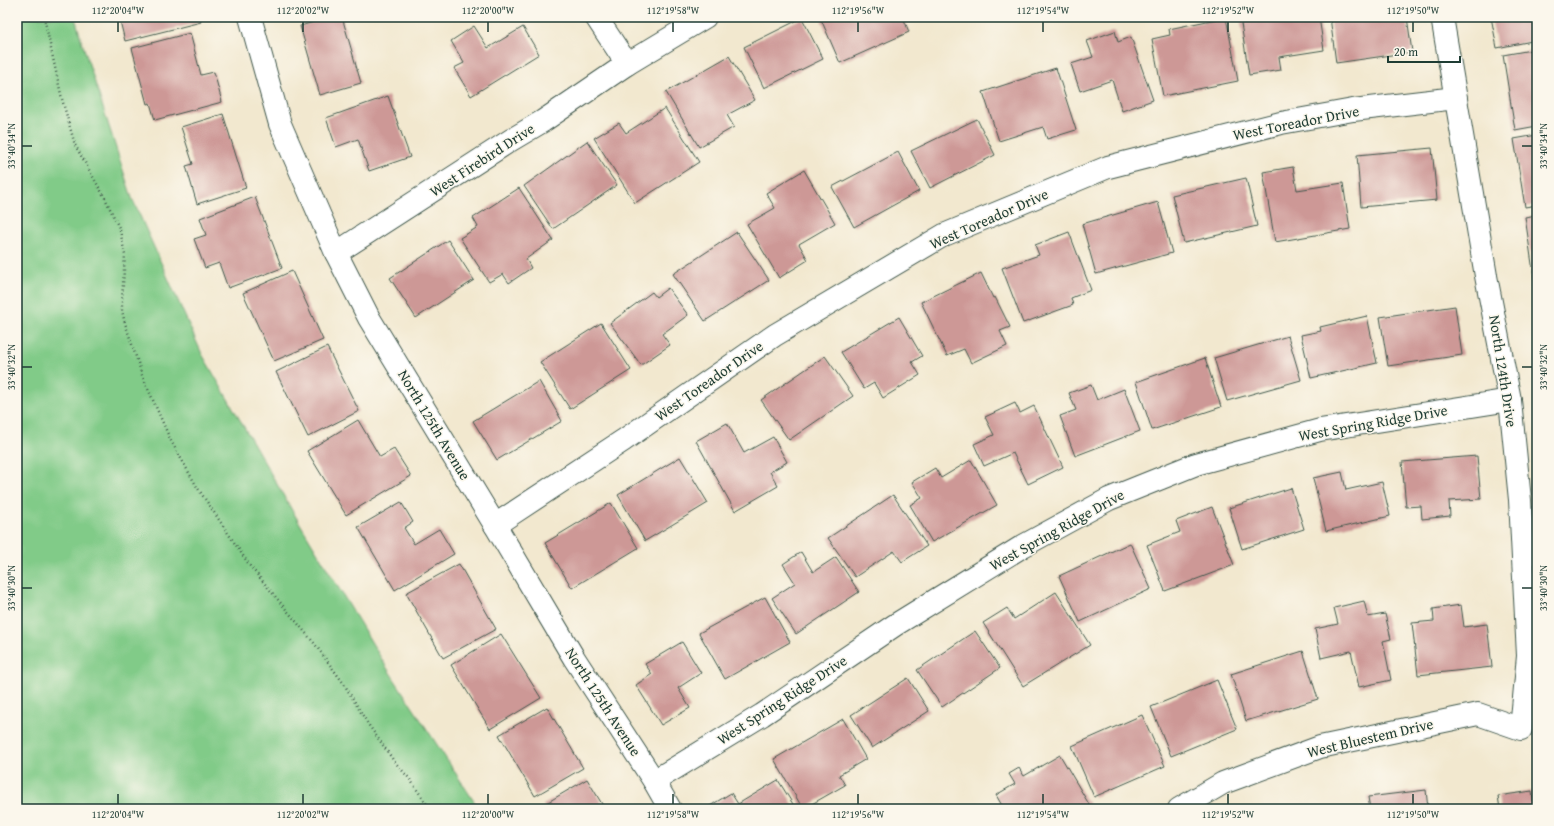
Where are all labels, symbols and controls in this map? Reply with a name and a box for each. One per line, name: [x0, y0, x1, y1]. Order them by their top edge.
text: 112°20'04"W: [92, 3, 145, 18]
text: 112°20'02"W: [277, 3, 330, 18]
text: 112°20'00"W: [462, 3, 515, 18]
text: 112°19'58"W: [647, 3, 700, 18]
text: 112°19'56"W: [832, 3, 885, 18]
text: 112°19'54"W: [1017, 3, 1070, 18]
text: 112°19'52"W: [1202, 3, 1255, 18]
text: 112°19'50"W: [1387, 3, 1440, 18]
scale bar: [1388, 38, 1460, 64]
text: 20 m: [1394, 43, 1418, 60]
street label: West Toreador Drive: [1231, 100, 1361, 145]
street label: West Firebird Drive: [425, 118, 538, 201]
text: 33°40'34"N: [4, 123, 19, 169]
text: 33°40'34"N: [1536, 123, 1551, 169]
street label: West Toreador Drive: [926, 183, 1052, 254]
street label: North 124th Drive: [1484, 313, 1523, 428]
street label: West Toreador Drive: [650, 335, 767, 426]
text: 33°40'32"N: [4, 344, 19, 390]
text: 33°40'32"N: [1536, 344, 1551, 390]
street label: North 125th Avenue: [393, 366, 476, 484]
street label: West Spring Ridge Drive: [1297, 399, 1449, 446]
street label: West Spring Ridge Drive: [986, 484, 1128, 575]
text: 33°40'30"N: [4, 565, 19, 611]
text: 33°40'30"N: [1536, 565, 1551, 611]
street label: North 125th Avenue: [560, 643, 646, 760]
street label: West Spring Ridge Drive: [713, 650, 851, 750]
street label: West Bluestem Drive: [1305, 713, 1435, 762]
text: 112°20'04"W: [92, 807, 145, 822]
text: 112°20'02"W: [277, 807, 330, 822]
text: 112°20'00"W: [462, 807, 515, 822]
text: 112°19'58"W: [647, 807, 700, 822]
text: 112°19'56"W: [832, 807, 885, 822]
text: 112°19'54"W: [1017, 807, 1070, 822]
text: 112°19'52"W: [1202, 807, 1255, 822]
text: 112°19'50"W: [1387, 807, 1440, 822]

